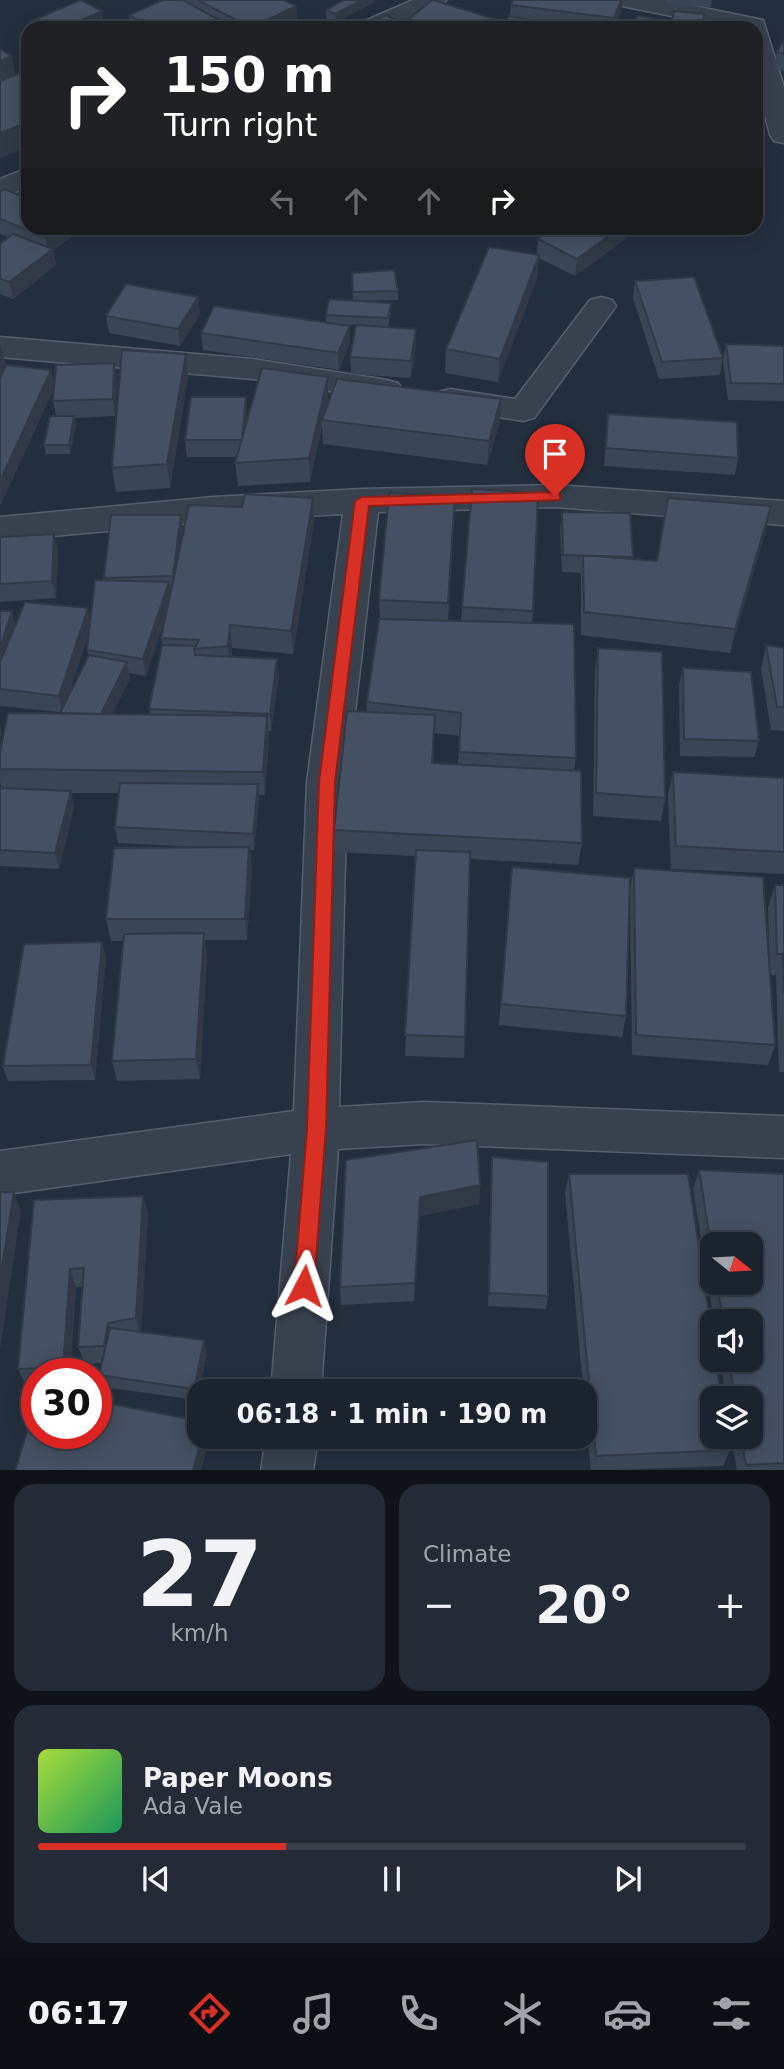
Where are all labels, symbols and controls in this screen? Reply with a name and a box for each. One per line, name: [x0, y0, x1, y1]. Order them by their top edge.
text: 150 m: [164, 47, 334, 104]
icon: right: [49, 49, 140, 140]
text: Turn right: [164, 106, 317, 144]
icon: left: [264, 182, 302, 220]
icon: ahead: [337, 182, 375, 220]
icon: ahead: [410, 182, 448, 220]
icon: right: [483, 182, 521, 220]
pin: [525, 424, 585, 496]
icon: arrive: [536, 435, 574, 473]
north arrow: [700, 1232, 763, 1295]
map controls: [700, 1232, 763, 1449]
position arrow: [267, 1249, 341, 1323]
button: sound: [700, 1309, 763, 1372]
speed limit sign: 30: [21, 1358, 112, 1449]
button: layers: [700, 1386, 763, 1449]
text: 06:18 · 1 min · 190 m: [237, 1399, 547, 1429]
text: 27: [136, 1522, 263, 1627]
text: Climate: [423, 1541, 512, 1567]
text: 20°: [535, 1575, 634, 1635]
text: −: [423, 1583, 455, 1627]
text: +: [714, 1583, 746, 1627]
text: km/h: [170, 1620, 229, 1646]
text: Paper Moons: [143, 1763, 333, 1793]
text: Ada Vale: [143, 1793, 243, 1819]
icon: previous: [137, 1860, 175, 1898]
icon: pause: [373, 1860, 411, 1898]
icon: next: [609, 1860, 647, 1898]
icon: directions: [185, 1989, 234, 2038]
icon: music: [289, 1989, 338, 2038]
icon: phone: [394, 1989, 443, 2038]
icon: climate: [498, 1989, 547, 2038]
icon: car: [603, 1989, 652, 2038]
icon: filters: [707, 1989, 756, 2038]
text: 06:17: [28, 1994, 130, 2032]

